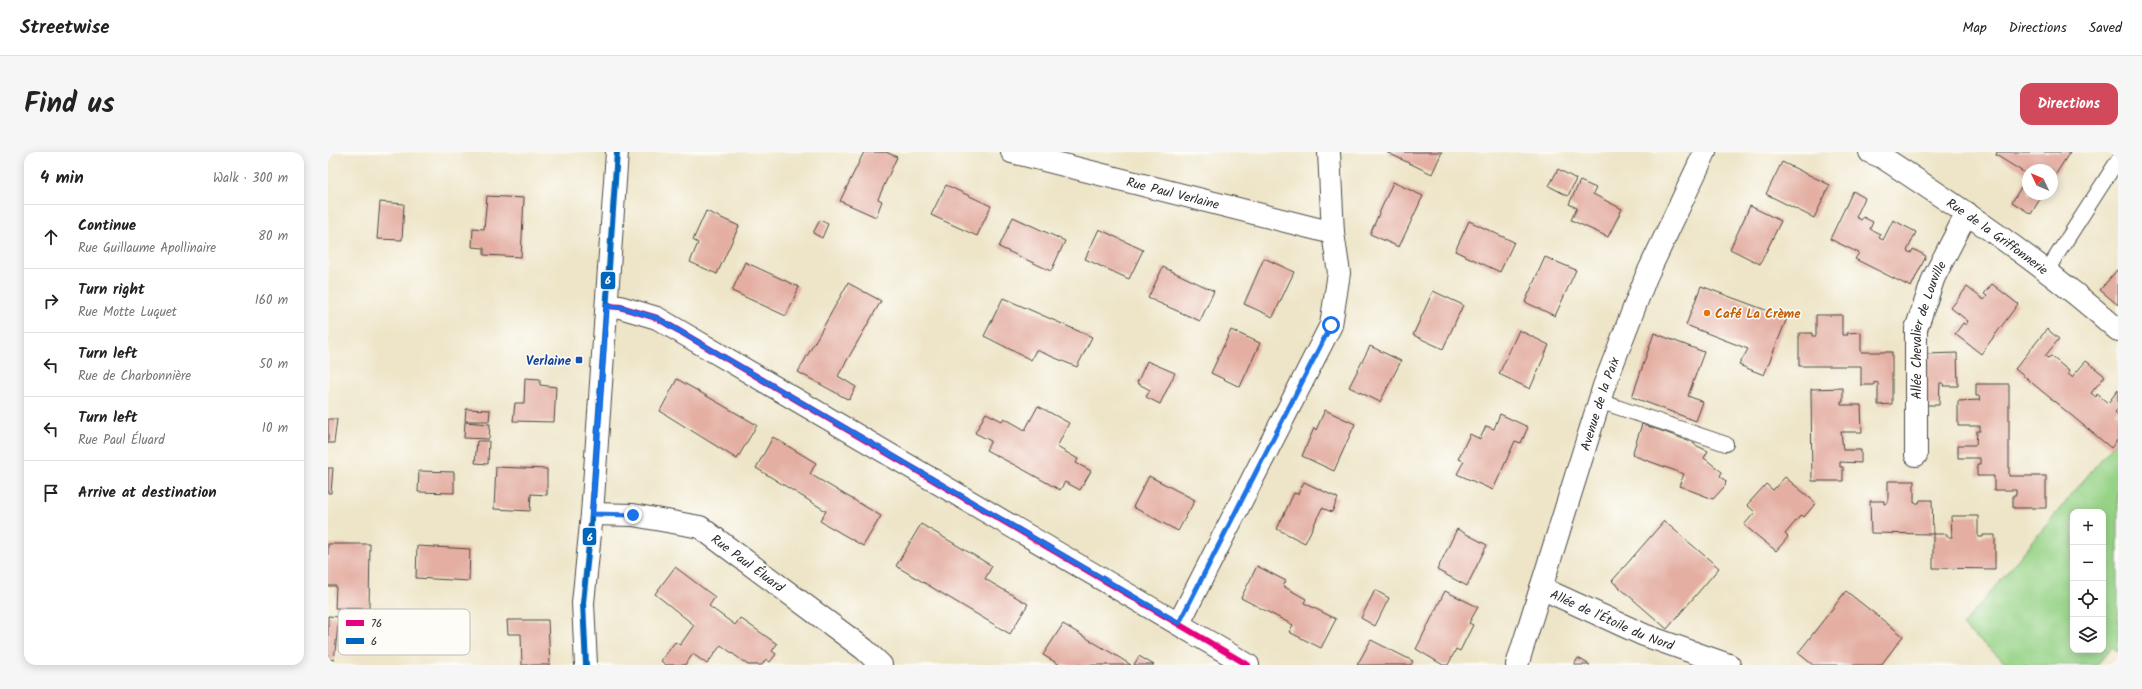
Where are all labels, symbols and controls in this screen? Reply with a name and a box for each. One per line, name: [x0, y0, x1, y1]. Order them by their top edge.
text: Streetwise: [20, 13, 110, 43]
text: Map: [1962, 17, 1987, 39]
text: Directions: [2009, 17, 2067, 39]
text: Saved: [2089, 17, 2122, 39]
text: Find us: [24, 82, 115, 127]
button: Directions: [2020, 83, 2118, 125]
north arrow: [2022, 164, 2058, 200]
text: 4 min: [40, 165, 84, 192]
text: Walk · 300 m: [213, 168, 288, 189]
street label: Rue Paul Verlaine: [1124, 172, 1221, 216]
street label: Rue de la Griffonnerie: [1941, 193, 2052, 281]
text: Continue: [78, 214, 136, 238]
icon: ahead: [40, 226, 62, 248]
text: 80 m: [258, 226, 288, 247]
text: Rue Guillaume Apollinaire: [78, 238, 216, 259]
street label: Allée Chevalier de Louville: [1907, 257, 1953, 399]
line badge: 6: [600, 271, 616, 290]
text: 6: [605, 272, 611, 290]
text: Turn right: [78, 278, 145, 302]
icon: right: [40, 290, 62, 312]
text: 160 m: [255, 290, 288, 311]
text: Rue Motte Luquet: [78, 302, 177, 323]
place label: Café La Crème: [1715, 304, 1801, 325]
marker: Café La Crème: [1702, 308, 1712, 318]
route start: [1322, 316, 1340, 334]
text: Turn left: [78, 342, 138, 366]
place label: Verlaine: [526, 351, 572, 372]
icon: left: [40, 354, 62, 376]
text: 50 m: [259, 354, 288, 375]
street label: Avenue de la Paix: [1575, 354, 1626, 454]
marker: Verlaine: [574, 355, 584, 365]
text: Rue de Charbonnière: [78, 366, 191, 387]
text: Turn left: [78, 406, 138, 430]
icon: left: [40, 418, 62, 440]
text: 10 m: [262, 418, 288, 439]
text: Rue Paul Éluard: [78, 430, 165, 451]
text: Arrive at destination: [78, 481, 217, 505]
icon: arrive: [40, 482, 62, 504]
route end: [624, 506, 642, 524]
map controls: [2070, 509, 2106, 653]
button: +: [2070, 509, 2106, 545]
line badge: 6: [582, 527, 597, 546]
text: 6: [587, 529, 593, 547]
street label: Rue Paul Éluard: [706, 530, 789, 599]
button: −: [2070, 545, 2106, 581]
button: locate: [2070, 581, 2106, 617]
street label: Allée de l'Étoile du Nord: [1546, 585, 1677, 657]
legend: [338, 609, 470, 655]
text: 76: [371, 615, 382, 633]
button: layers: [2070, 617, 2106, 653]
text: 6: [371, 633, 377, 651]

